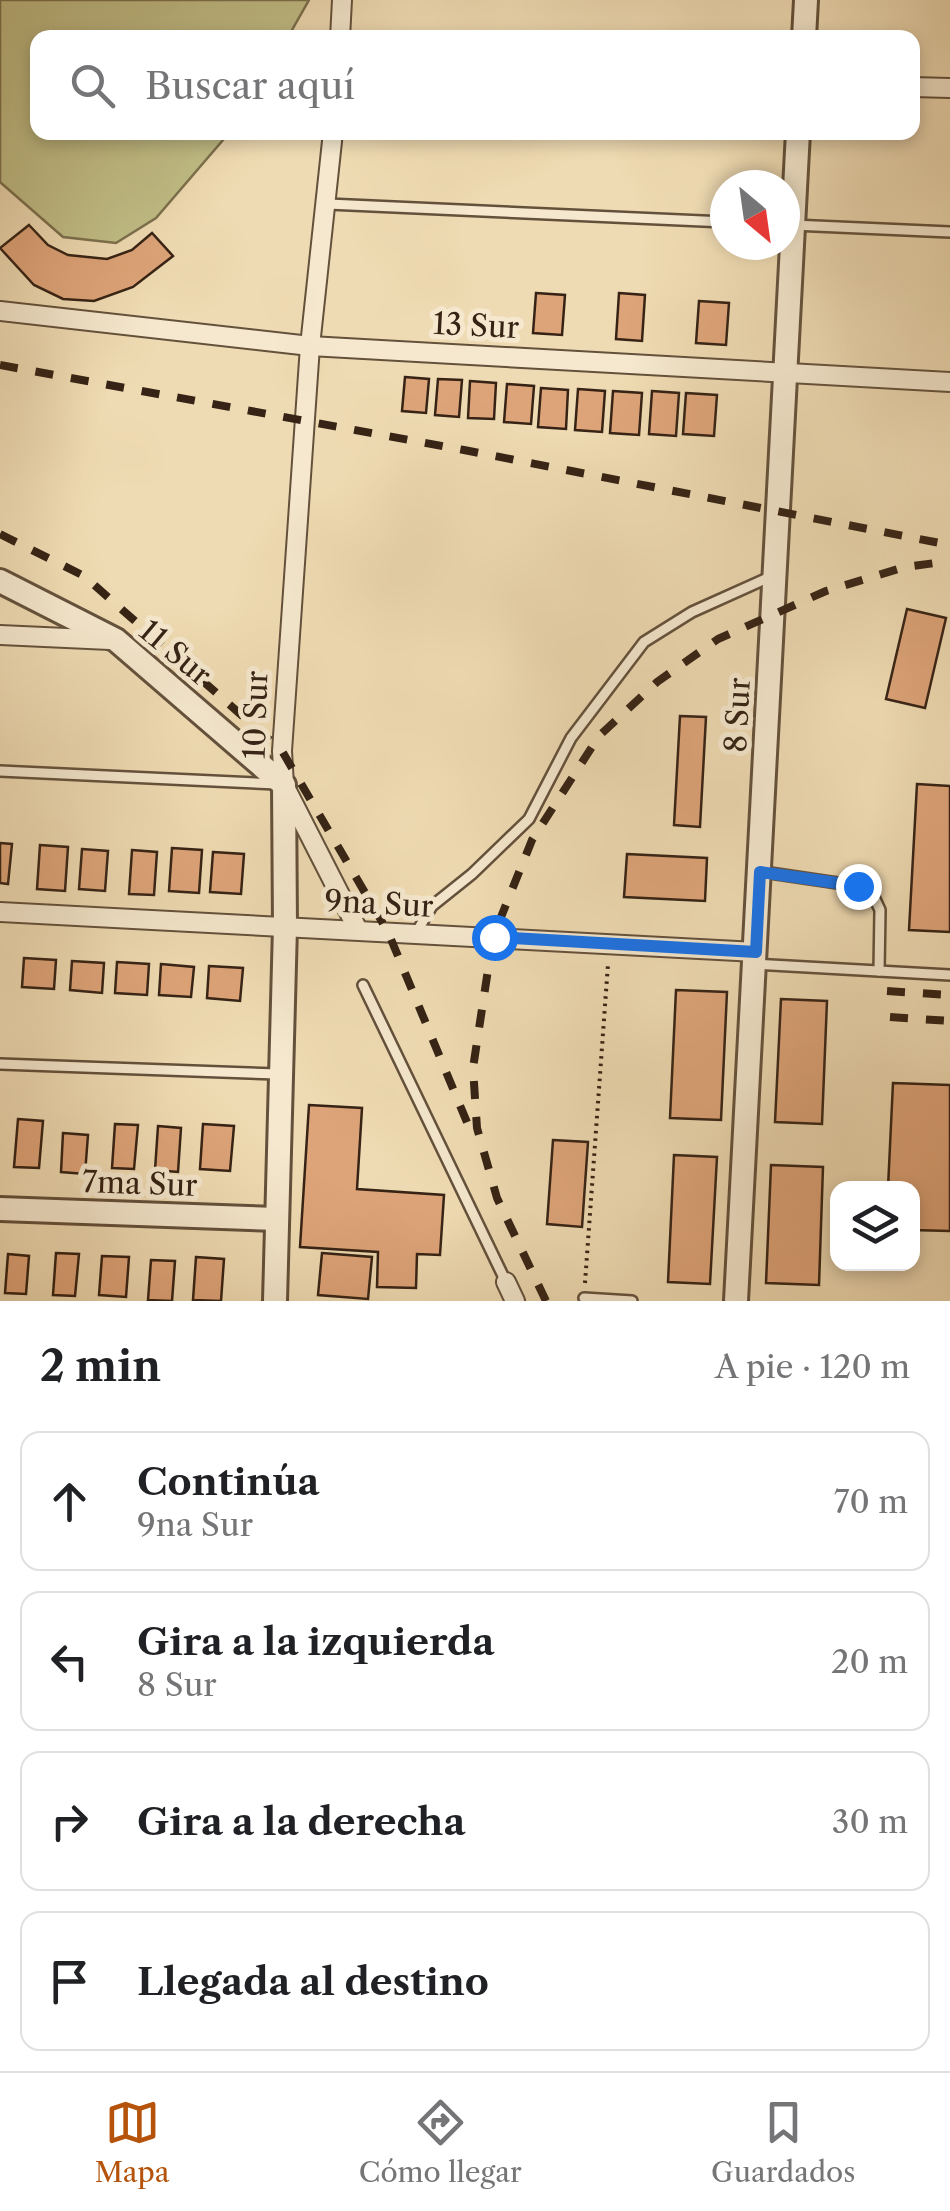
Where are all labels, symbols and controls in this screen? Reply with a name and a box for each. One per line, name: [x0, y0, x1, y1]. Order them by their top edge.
search box: [30, 30, 920, 140]
icon: search: [65, 58, 120, 113]
text: Buscar aquí: [145, 62, 355, 109]
north arrow: [710, 170, 800, 260]
street label: 13 Sur: [432, 305, 520, 346]
street label: 11 Sur: [132, 612, 219, 693]
street label: 10 Sur: [235, 670, 276, 760]
street label: 8 Sur: [717, 676, 758, 753]
route end: [836, 864, 882, 910]
street label: 9na Sur: [324, 882, 435, 925]
route start: [472, 915, 518, 961]
street label: 7ma Sur: [82, 1163, 199, 1204]
map controls: [830, 1181, 920, 1271]
button: layers: [830, 1181, 920, 1271]
text: 2 min: [40, 1340, 161, 1392]
text: A pie · 120 m: [715, 1347, 910, 1386]
text: Continúa: [137, 1458, 320, 1505]
icon: ahead: [42, 1474, 97, 1529]
text: 70 m: [834, 1482, 908, 1521]
text: 9na Sur: [137, 1505, 253, 1544]
text: Gira a la izquierda: [137, 1618, 494, 1665]
icon: left: [42, 1634, 97, 1689]
text: 20 m: [831, 1642, 908, 1681]
text: 8 Sur: [137, 1665, 217, 1704]
icon: right: [42, 1794, 97, 1849]
text: Gira a la derecha: [137, 1798, 465, 1845]
text: 30 m: [832, 1802, 908, 1841]
icon: arrive: [42, 1954, 97, 2009]
text: Llegada al destino: [137, 1958, 489, 2005]
tab: Mapa: [95, 2095, 170, 2189]
tab: Cómo llegar: [359, 2095, 522, 2189]
tab: Guardados: [711, 2095, 855, 2189]

